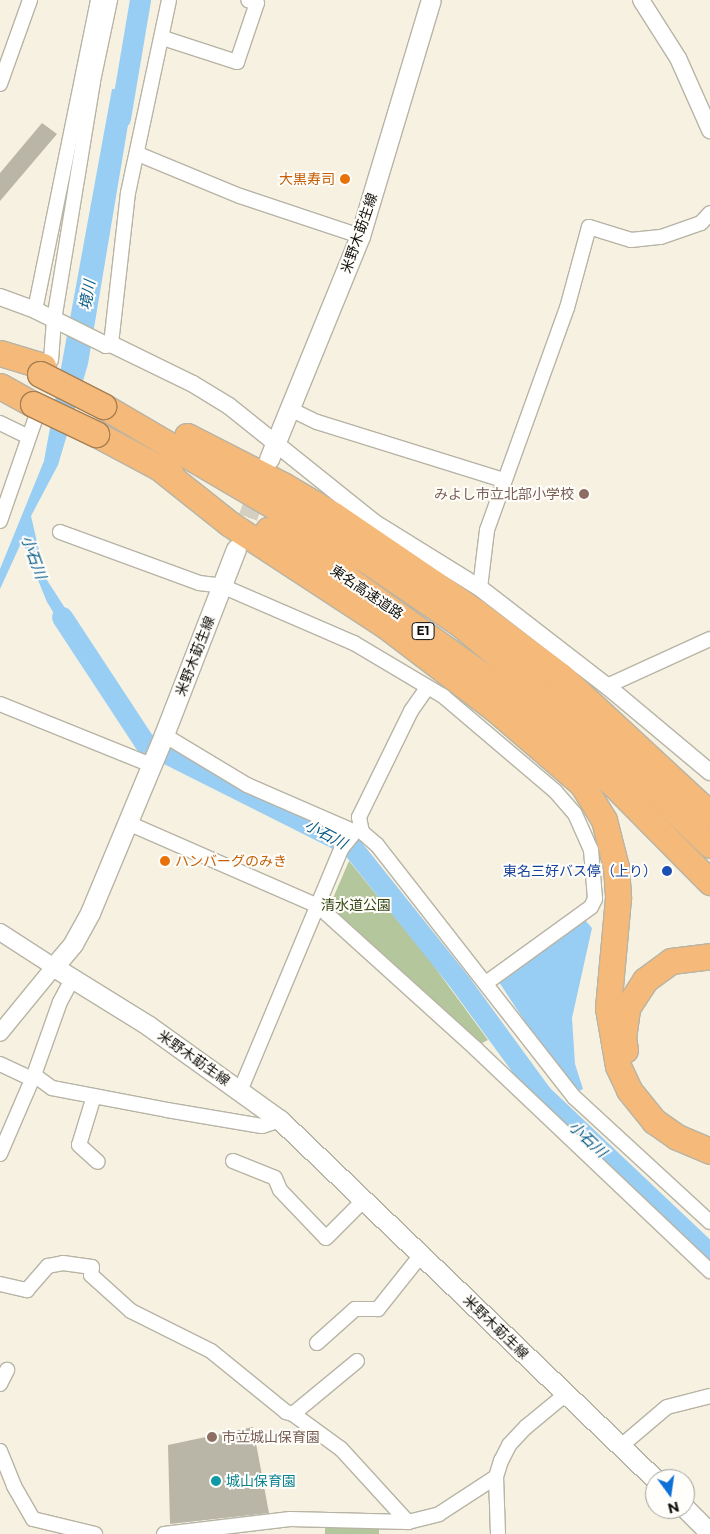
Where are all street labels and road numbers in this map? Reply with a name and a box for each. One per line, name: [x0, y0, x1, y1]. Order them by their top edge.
street label: 米野木莇生線: [337, 191, 381, 275]
street label: 東名高速道路: [327, 562, 407, 622]
street label: 米野木莇生線: [172, 614, 218, 698]
road number: E1: [410, 622, 436, 640]
street label: 米野木莇生線: [155, 1027, 233, 1089]
street label: 米野木莇生線: [460, 1292, 532, 1362]

